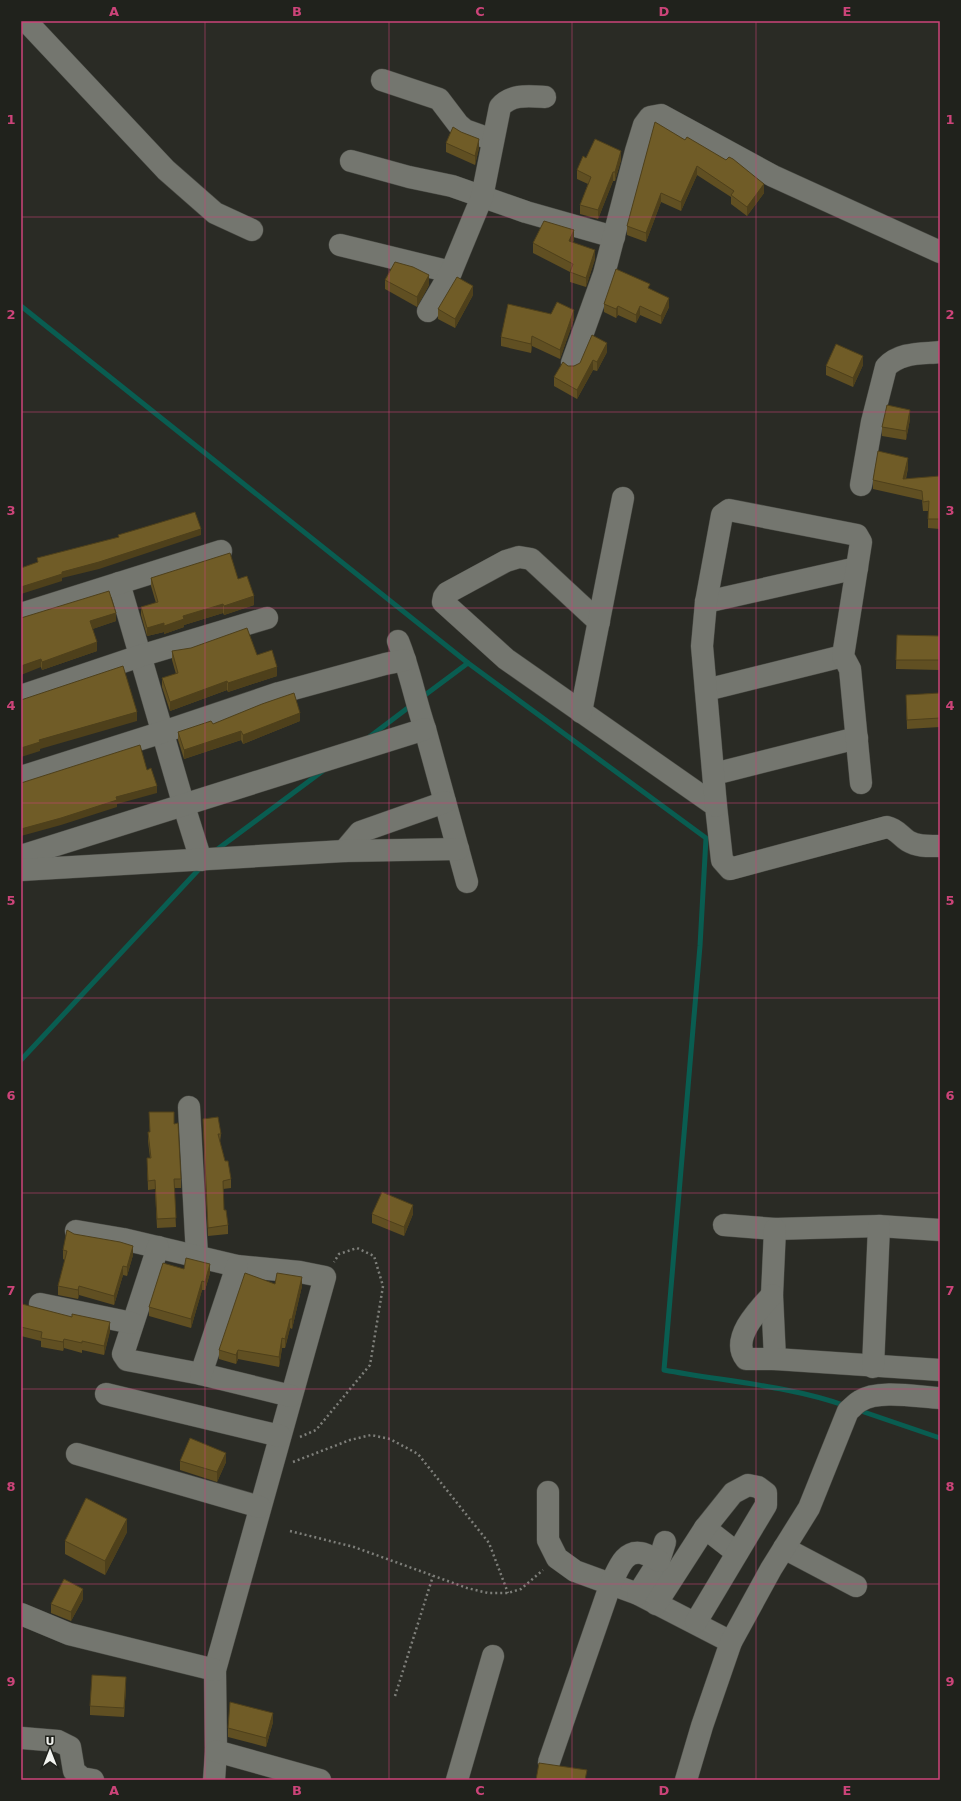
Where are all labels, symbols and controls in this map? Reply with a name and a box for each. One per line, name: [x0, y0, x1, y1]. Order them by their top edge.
text: A: [109, 4, 119, 19]
text: B: [292, 4, 302, 19]
text: C: [475, 4, 485, 19]
text: D: [659, 4, 670, 19]
text: E: [843, 4, 851, 19]
text: 1: [6, 112, 16, 127]
text: 1: [945, 112, 955, 127]
text: 2: [6, 307, 16, 322]
text: 2: [945, 307, 955, 322]
text: 3: [6, 503, 16, 518]
text: 3: [945, 503, 955, 518]
text: 4: [6, 698, 16, 713]
text: 4: [945, 698, 955, 713]
text: 5: [6, 893, 16, 908]
text: 5: [945, 893, 955, 908]
text: 6: [6, 1088, 16, 1103]
text: 6: [945, 1088, 955, 1103]
text: 7: [6, 1283, 16, 1298]
text: 7: [945, 1283, 955, 1298]
text: 8: [6, 1479, 16, 1494]
text: 8: [945, 1479, 955, 1494]
text: 9: [6, 1674, 16, 1689]
text: 9: [945, 1674, 955, 1689]
north arrow: [30, 1731, 70, 1771]
text: U: [46, 1735, 54, 1748]
text: A: [109, 1783, 119, 1798]
text: B: [292, 1783, 302, 1798]
text: C: [475, 1783, 485, 1798]
text: D: [659, 1783, 670, 1798]
text: E: [843, 1783, 851, 1798]

